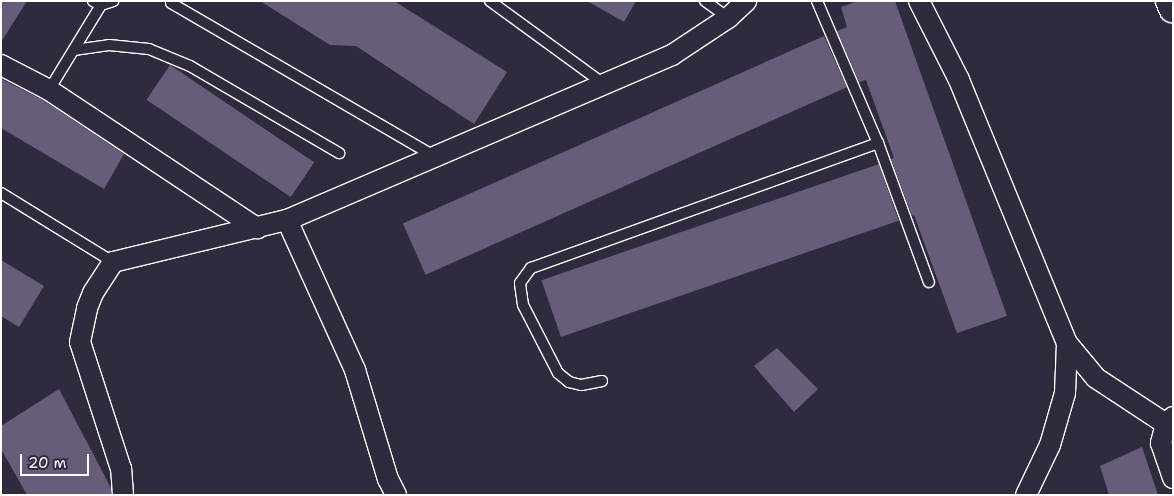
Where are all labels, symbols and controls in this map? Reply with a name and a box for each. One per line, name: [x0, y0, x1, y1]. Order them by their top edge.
scale bar: [22, 444, 91, 476]
text: 20 m: [28, 453, 67, 473]

